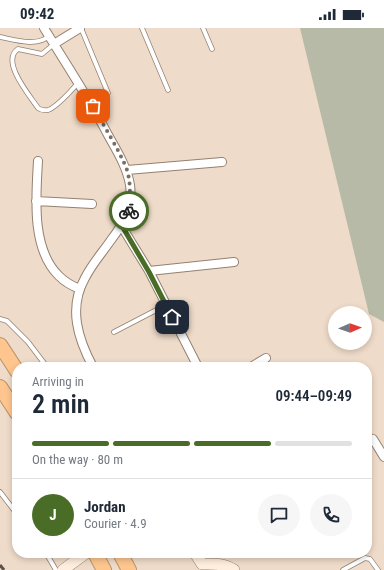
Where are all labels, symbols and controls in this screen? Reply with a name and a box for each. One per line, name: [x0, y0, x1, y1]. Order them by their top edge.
text: 09:42: [20, 5, 54, 23]
pin: [76, 89, 110, 123]
icon: bag: [82, 95, 104, 117]
courier: [109, 191, 149, 231]
icon: bike: [118, 200, 140, 222]
pin: [155, 300, 189, 334]
icon: home: [161, 306, 183, 328]
north arrow: [328, 306, 372, 350]
map controls: [328, 306, 372, 350]
text: Arriving in: [32, 374, 84, 389]
text: 09:44–09:49: [275, 387, 352, 405]
text: 2 min: [32, 389, 90, 419]
text: On the way · 80 m: [32, 452, 123, 467]
button: chat: [258, 494, 300, 536]
button: phone: [310, 494, 352, 536]
text: Jordan: [84, 498, 126, 516]
text: J: [49, 506, 57, 524]
text: Courier · 4.9: [84, 516, 147, 531]

